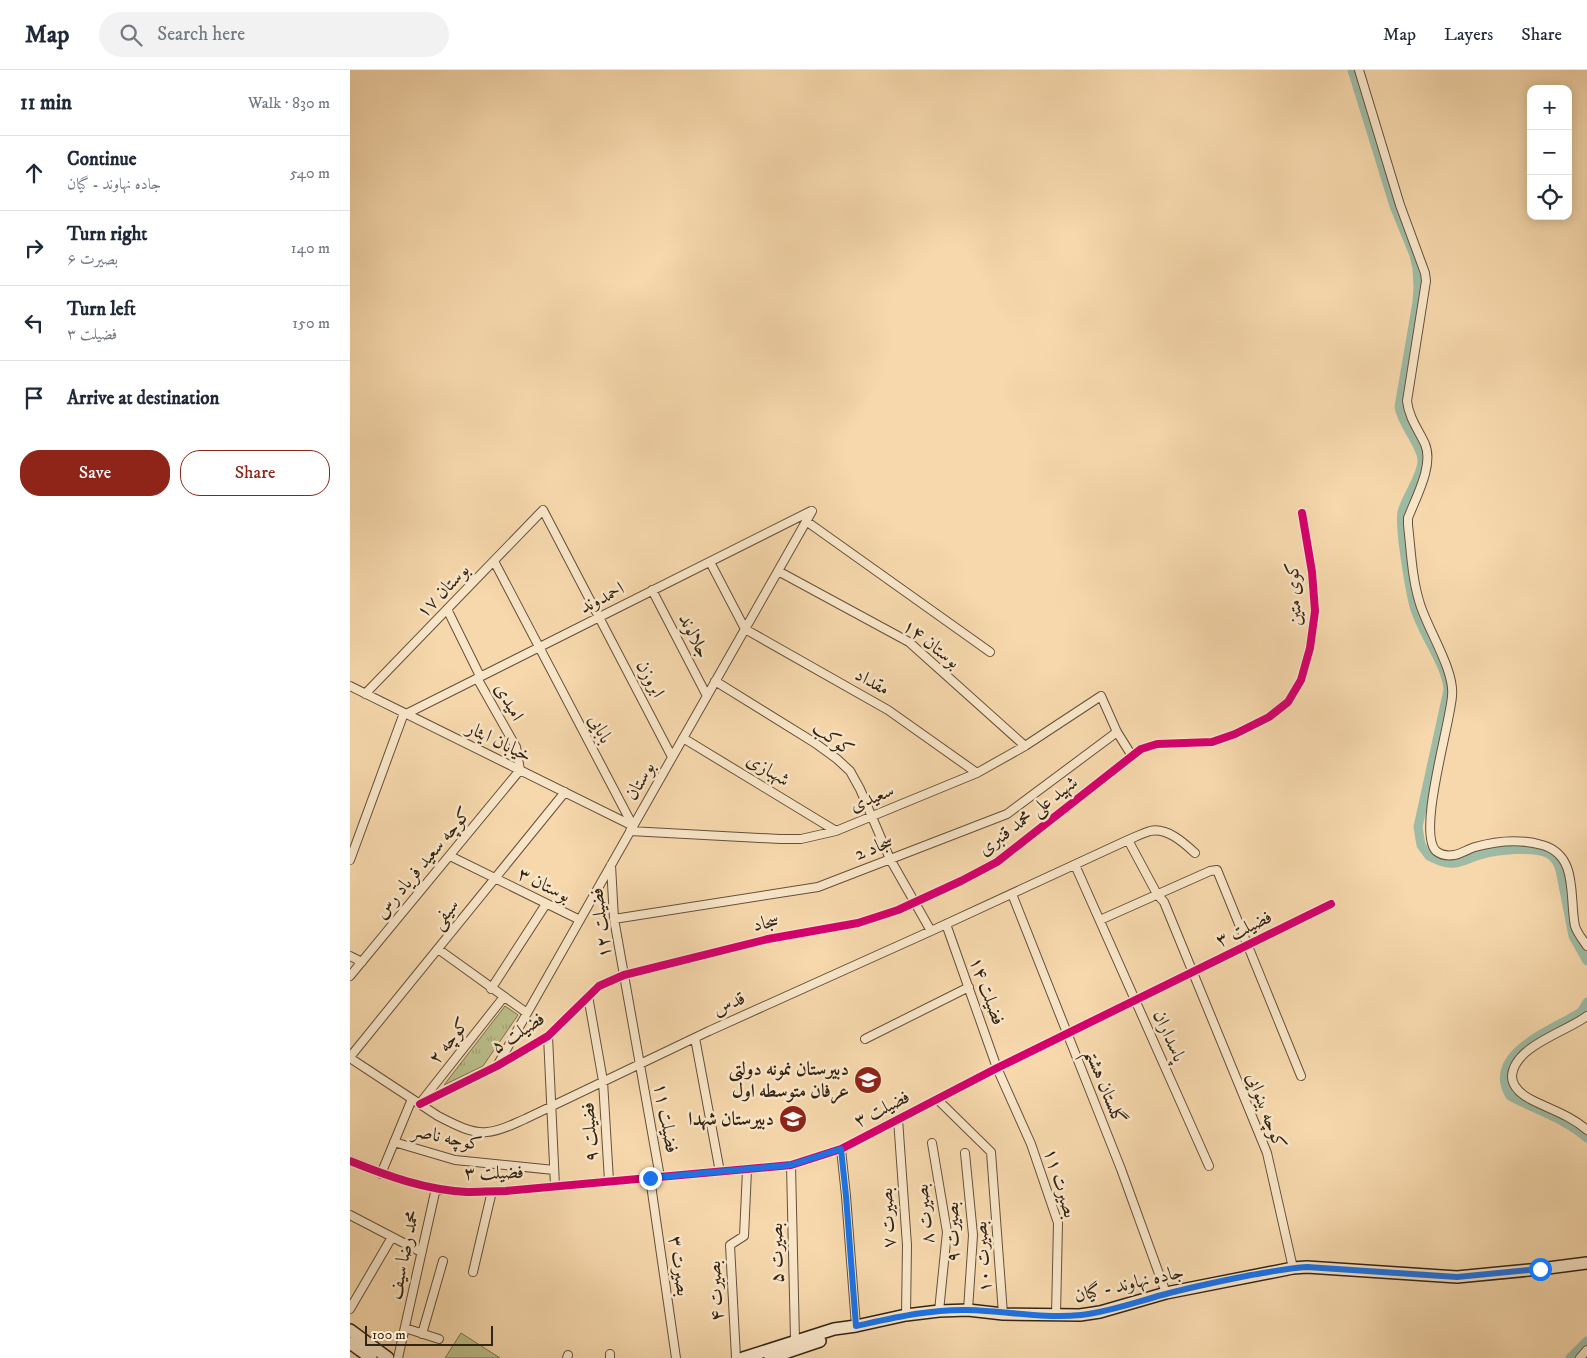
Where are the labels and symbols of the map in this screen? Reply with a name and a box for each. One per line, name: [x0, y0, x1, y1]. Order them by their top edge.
street label: بوستان ۱۷: [411, 559, 475, 623]
street label: کوی متین: [1281, 561, 1307, 627]
street label: احمدوند: [576, 577, 628, 619]
street label: جلالوند: [673, 610, 715, 662]
street label: بوستان ۱۴: [897, 614, 965, 674]
street label: ابروزن: [631, 656, 669, 702]
street label: مقداد: [851, 663, 893, 701]
street label: امیدی: [489, 679, 529, 725]
street label: بابایی: [582, 710, 617, 748]
street label: خیابان ایثار: [461, 716, 535, 768]
street label: کوکب: [808, 716, 858, 762]
street label: شهبازی: [742, 748, 794, 792]
street label: بوستان: [620, 758, 660, 804]
street label: شهید علی محمد قنبری: [974, 771, 1084, 863]
street label: سعیدی: [846, 779, 898, 817]
street label: کوچه سعید فریاد رس: [370, 802, 477, 924]
street label: سجاد 2: [851, 830, 897, 866]
street label: بوستان ۳: [514, 862, 574, 908]
street label: فضیلت ۱۲: [585, 886, 617, 960]
street label: سیفی: [426, 894, 465, 935]
street label: فضیلت ۳: [1212, 906, 1276, 952]
street label: سجاد: [751, 909, 781, 937]
street label: فضیلت ۱۴: [964, 954, 1010, 1028]
street label: قدس: [709, 987, 749, 1021]
street label: پاسداران: [1147, 1006, 1191, 1067]
street label: فضیلت ۵: [487, 1007, 549, 1059]
street label: کوچه ۲: [424, 1013, 475, 1070]
street label: گلستان هشتم: [1073, 1045, 1131, 1131]
place label: دبیرستان نمونه دولتی عرفان متوسطه اول: [729, 1058, 849, 1104]
school or university icon: دبیرستان نمونه دولتی عرفان متوسطه اول: [853, 1065, 883, 1095]
street label: کوچه بینوایی: [1240, 1069, 1291, 1153]
street label: فضیلت ۱۱: [649, 1081, 683, 1155]
street label: فضیلت ۳: [850, 1085, 914, 1133]
street label: فضیلت ۹: [576, 1101, 604, 1163]
school or university icon: دبیرستان شهدا: [778, 1104, 808, 1134]
place label: دبیرستان شهدا: [688, 1108, 774, 1131]
street label: کوچه ناصر: [408, 1119, 484, 1158]
street label: بصیرت ۱۱: [1039, 1145, 1081, 1221]
street label: فضیلت ۳: [464, 1161, 524, 1185]
route end: [639, 1167, 662, 1190]
street label: بصیرت ۸: [910, 1183, 940, 1245]
street label: بصیرت ۷: [875, 1187, 901, 1249]
street label: بصیرت ۹: [941, 1202, 965, 1262]
street label: محمد رضا سیف: [383, 1208, 425, 1302]
street label: بصیرت ۱۰: [969, 1220, 997, 1294]
street label: بصیرت ۵: [765, 1223, 789, 1283]
street label: بصیرت ۳: [663, 1234, 695, 1298]
route start: [1529, 1258, 1552, 1281]
street label: بصیرت ۴: [703, 1260, 729, 1322]
street label: جاده نهاوند - گیان: [1072, 1260, 1186, 1308]
scale bar: [365, 1323, 492, 1346]

